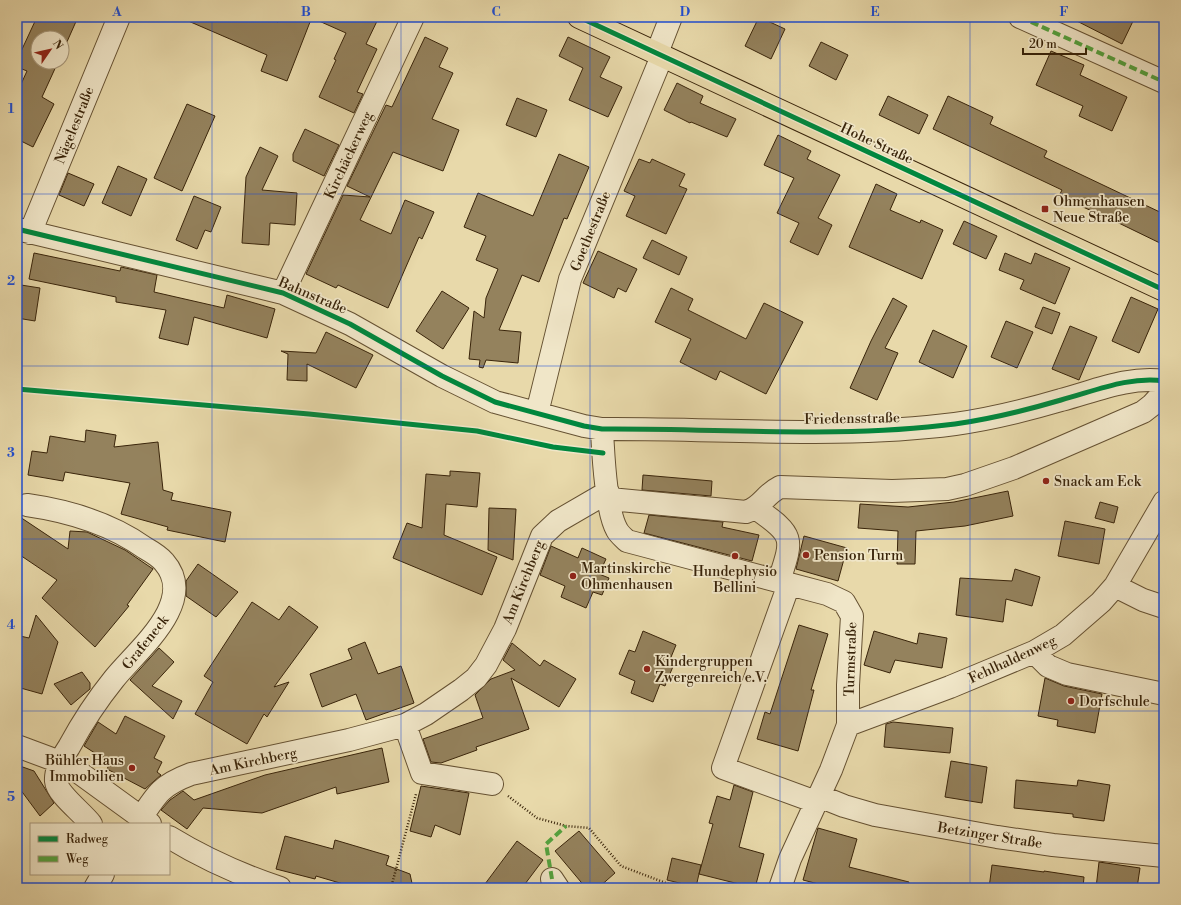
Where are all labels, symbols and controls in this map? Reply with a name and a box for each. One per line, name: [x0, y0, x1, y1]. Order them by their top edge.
text: A: [111, 4, 122, 20]
text: B: [301, 4, 311, 20]
text: C: [491, 4, 501, 20]
text: D: [680, 4, 690, 20]
text: E: [870, 4, 880, 20]
text: F: [1059, 4, 1069, 20]
north arrow: [30, 30, 70, 70]
scale bar: [1023, 30, 1086, 56]
text: N: [49, 37, 66, 53]
text: 20 m: [1029, 37, 1057, 52]
street label: Nägelestraße: [51, 84, 99, 167]
text: 1: [8, 101, 15, 117]
street label: Kirchäckerweg: [321, 108, 377, 202]
street label: Hohe Straße: [837, 119, 916, 169]
street label: Goethestraße: [567, 189, 615, 274]
place label: Ohmenhausen Neue Straße: [1053, 193, 1146, 227]
marker: Ohmenhausen Neue Straße: [1040, 204, 1050, 214]
text: 2: [7, 273, 15, 289]
street label: Bahnstraße: [275, 273, 350, 318]
street label: Friedensstraße: [804, 409, 900, 429]
text: 3: [7, 445, 15, 461]
place label: Snack am Eck: [1054, 473, 1142, 491]
marker: Snack am Eck: [1041, 476, 1051, 486]
street label: Am Kirchberg: [499, 537, 549, 628]
place label: Pension Turm: [814, 547, 903, 565]
marker: Pension Turm: [801, 550, 811, 560]
marker: Hundephysio Bellini: [730, 551, 740, 561]
place label: Martinskirche Ohmenhausen: [581, 560, 674, 594]
place label: Hundephysio Bellini: [693, 563, 777, 597]
marker: Martinskirche Ohmenhausen: [568, 571, 578, 581]
street label: Grafeneck: [118, 611, 174, 674]
text: 4: [7, 617, 16, 633]
street label: Turmstraße: [841, 622, 861, 697]
street label: Fehlhaldenweg: [966, 631, 1060, 688]
place label: Kindergruppen Zwergenreich e.V.: [655, 653, 767, 687]
marker: Kindergruppen Zwergenreich e.V.: [642, 664, 652, 674]
place label: Dorfschule: [1079, 693, 1150, 711]
marker: Dorfschule: [1066, 696, 1076, 706]
street label: Am Kirchberg: [207, 744, 299, 780]
place label: Bühler Haus Immobilien: [44, 752, 125, 786]
marker: Bühler Haus Immobilien: [127, 763, 137, 773]
text: 5: [7, 789, 15, 805]
street label: Betzinger Straße: [935, 819, 1043, 853]
legend: [30, 823, 170, 875]
text: Radweg: [66, 832, 109, 847]
text: Weg: [65, 852, 89, 867]

